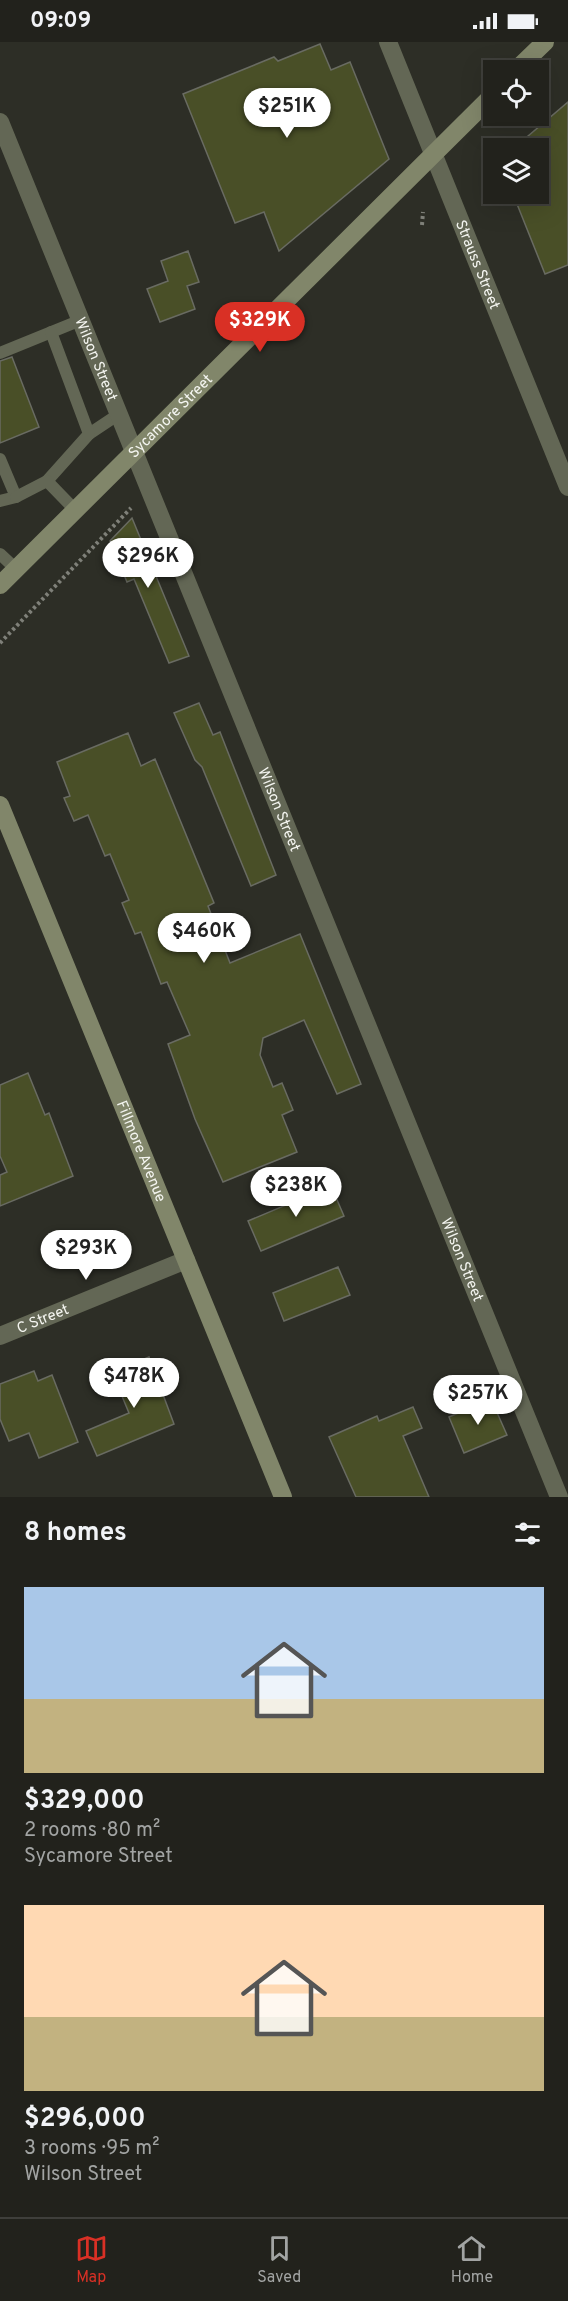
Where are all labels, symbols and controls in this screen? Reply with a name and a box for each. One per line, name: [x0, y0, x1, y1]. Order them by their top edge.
text: 09:09: [30, 8, 91, 35]
map controls: [483, 60, 549, 204]
button: locate: [483, 60, 549, 126]
pin: $251K: [245, 88, 329, 139]
text: $251K: [258, 94, 316, 120]
button: layers: [483, 138, 549, 204]
street label: Strauss Street: [450, 218, 503, 313]
pin: $329K: [218, 302, 302, 353]
text: $329K: [229, 308, 291, 334]
street label: Wilson Street: [69, 315, 121, 404]
street label: Sycamore Street: [125, 371, 218, 463]
pin: $296K: [106, 538, 190, 589]
text: $296K: [116, 544, 180, 570]
street label: Wilson Street: [253, 765, 304, 855]
pin: $460K: [162, 913, 246, 964]
text: $460K: [172, 919, 236, 945]
street label: Fillmore Avenue: [111, 1098, 169, 1205]
pin: $238K: [254, 1167, 338, 1218]
text: $238K: [265, 1173, 327, 1199]
street label: Wilson Street: [436, 1215, 487, 1305]
pin: $293K: [44, 1230, 128, 1281]
text: $293K: [55, 1236, 117, 1262]
street label: C Street: [14, 1301, 72, 1339]
pin: $478K: [92, 1358, 176, 1409]
text: $478K: [103, 1364, 165, 1390]
pin: $257K: [436, 1375, 520, 1426]
text: $257K: [447, 1381, 509, 1407]
text: 8 homes: [24, 1517, 127, 1550]
icon: filters: [511, 1517, 544, 1550]
icon: home: [230, 1626, 338, 1734]
text: $329,000: [24, 1785, 145, 1818]
text: 2 rooms · 80 m²: [24, 1818, 160, 1844]
text: Sycamore Street: [24, 1844, 173, 1870]
icon: home: [230, 1944, 338, 2052]
text: $296,000: [24, 2103, 146, 2136]
text: 3 rooms · 95 m²: [24, 2136, 160, 2162]
text: Wilson Street: [24, 2162, 142, 2188]
tab: Map: [75, 2232, 108, 2288]
tab: Saved: [257, 2232, 301, 2288]
tab: Home: [451, 2232, 493, 2288]

